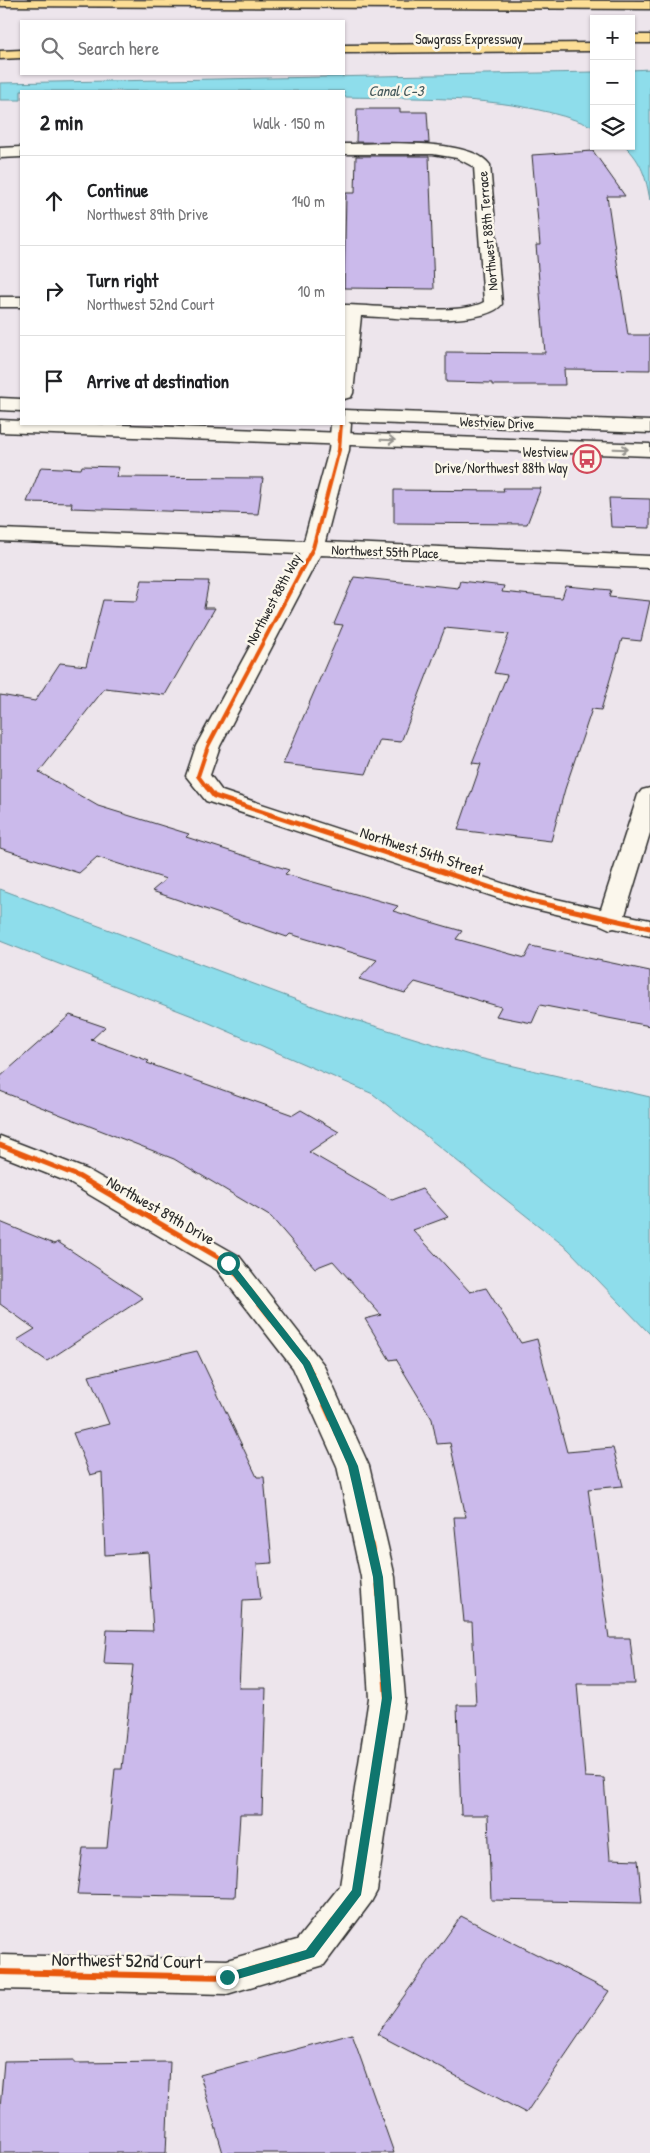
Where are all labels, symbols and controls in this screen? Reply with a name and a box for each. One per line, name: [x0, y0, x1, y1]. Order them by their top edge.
map controls: [590, 15, 635, 150]
button: +: [590, 15, 635, 60]
search box: [20, 20, 345, 75]
street label: Sawgrass Expressway: [415, 29, 523, 49]
icon: search: [38, 34, 66, 62]
text: Search here: [78, 35, 159, 61]
button: −: [590, 60, 635, 105]
water label: Canal C-3: [368, 80, 425, 101]
button: layers: [590, 105, 635, 150]
text: 2 min: [40, 108, 83, 137]
text: Walk · 150 m: [253, 112, 325, 134]
street label: Northwest 88th Terrace: [472, 170, 502, 292]
text: Continue: [87, 177, 148, 203]
icon: ahead: [40, 187, 68, 215]
text: 140 m: [291, 190, 325, 212]
text: Northwest 89th Drive: [87, 203, 208, 225]
text: Turn right: [87, 267, 158, 293]
icon: right: [40, 277, 68, 305]
text: 10 m: [297, 280, 325, 302]
text: Northwest 52nd Court: [87, 293, 214, 315]
icon: arrive: [40, 367, 68, 395]
text: Arrive at destination: [87, 368, 229, 394]
street label: Westview Drive: [459, 411, 535, 433]
one-way arrow: [380, 435, 396, 444]
place label: Westview Drive/Northwest 88th Way: [435, 442, 569, 478]
bus stop icon: Westview Drive/Northwest 88th Way: [572, 444, 602, 474]
one-way arrow: [612, 444, 628, 453]
street label: Northwest 55th Place: [331, 540, 439, 562]
street label: Northwest 88th Way: [241, 550, 306, 648]
street label: Northwest 54th Street: [358, 821, 487, 881]
street label: Northwest 89th Drive: [103, 1170, 220, 1250]
route start: [217, 1252, 240, 1275]
street label: Northwest 52nd Court: [51, 1946, 203, 1974]
route end: [216, 1966, 239, 1989]

